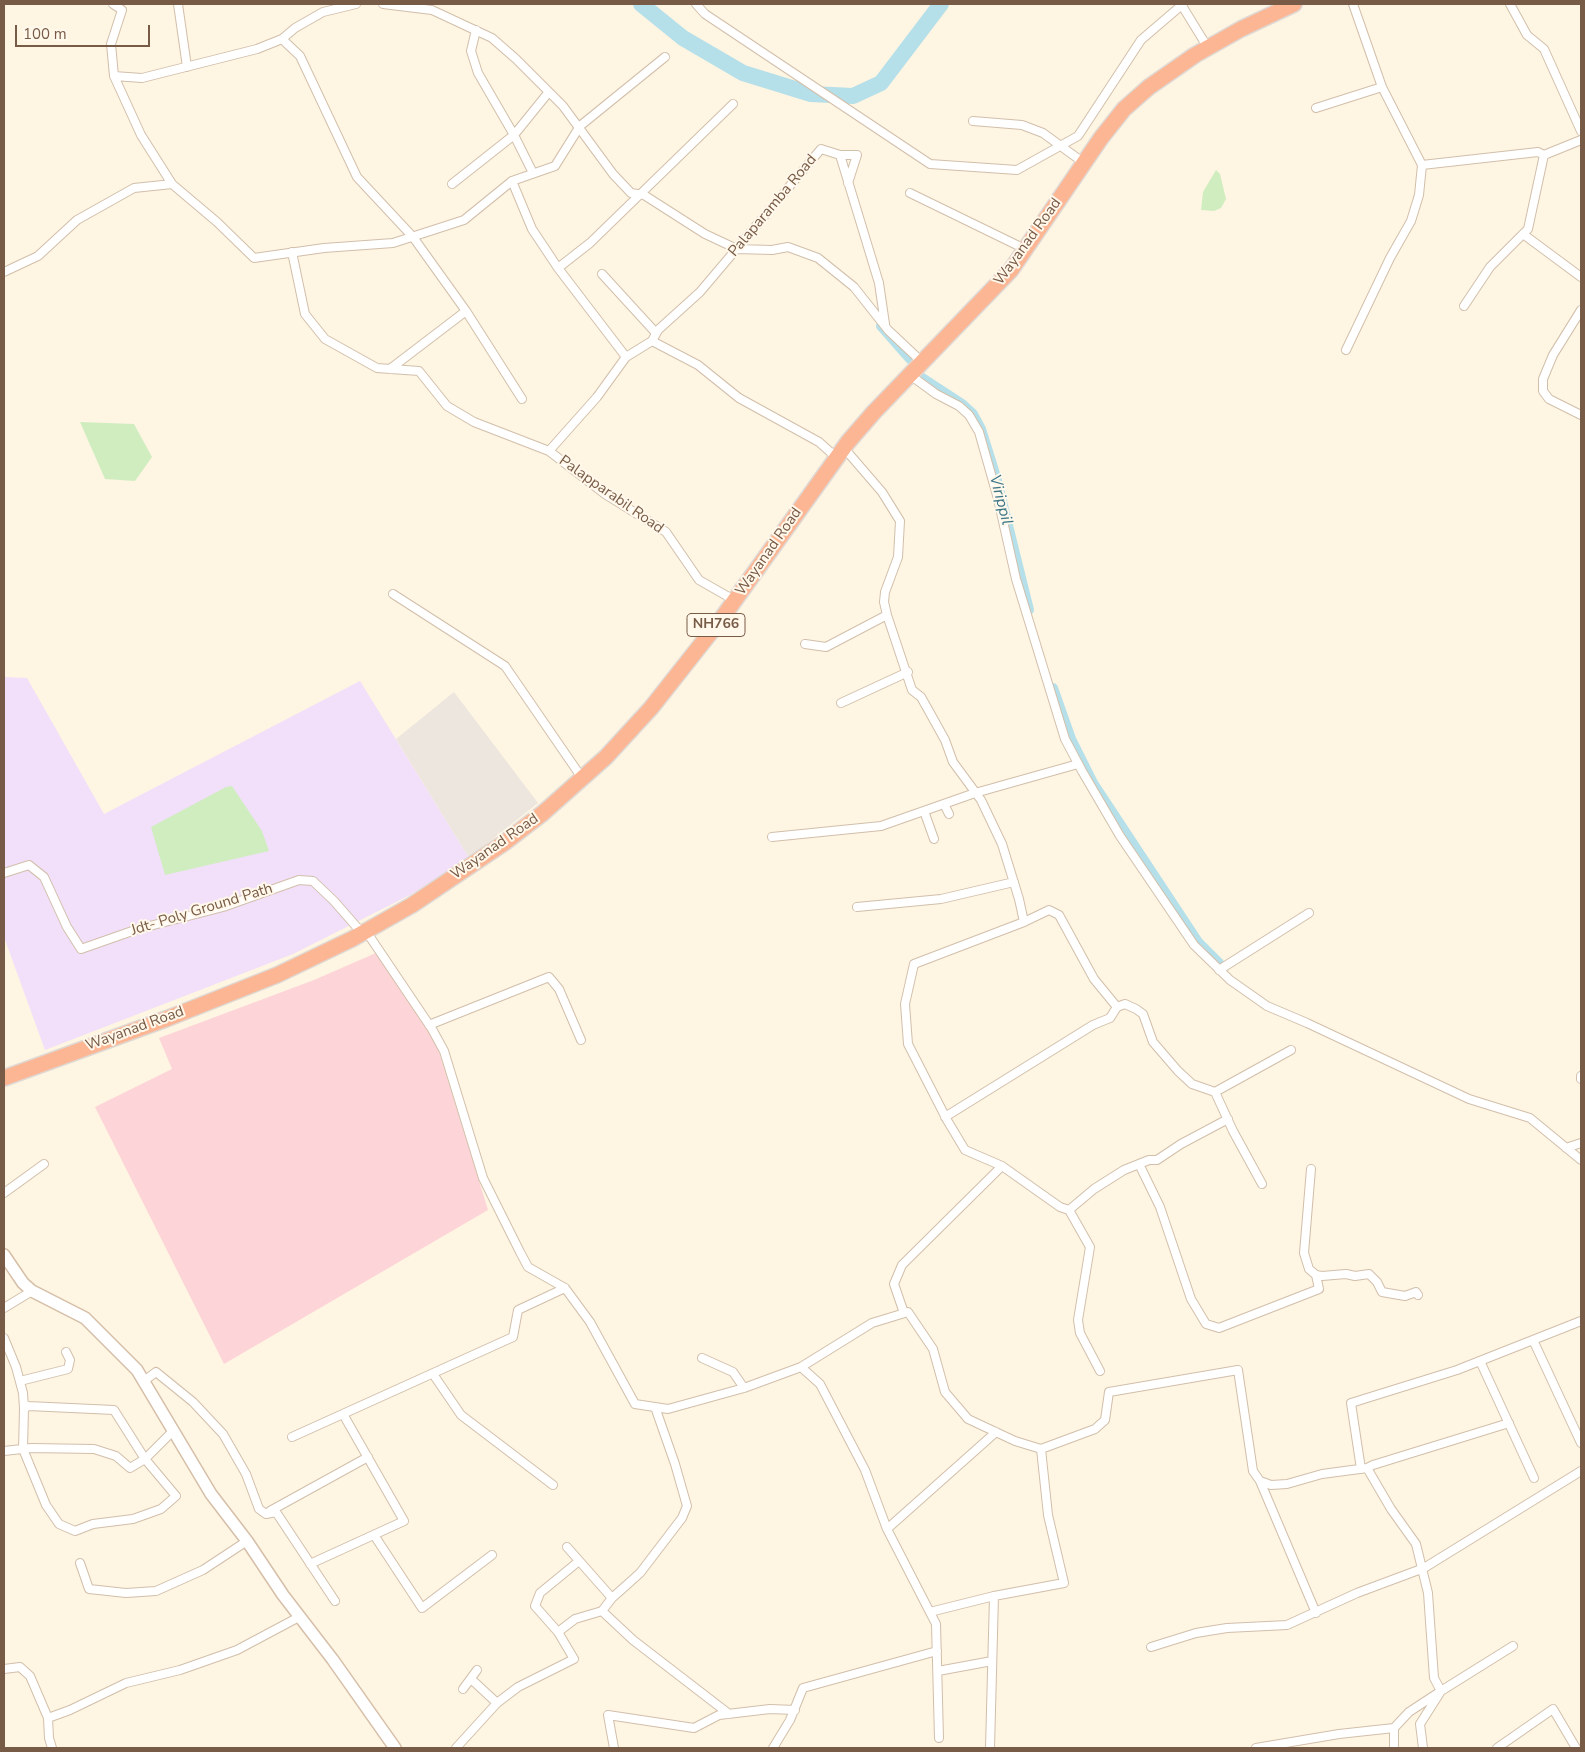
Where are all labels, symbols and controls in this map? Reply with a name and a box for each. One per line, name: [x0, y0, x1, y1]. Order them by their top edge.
scale bar: [18, 15, 152, 47]
text: 100 m: [23, 24, 67, 44]
street label: Palaparamba Road: [725, 151, 821, 261]
street label: Wayanad Road: [990, 195, 1066, 289]
street label: Palapparabil Road: [555, 452, 667, 538]
water label: Virippil: [984, 473, 1016, 527]
street label: Wayanad Road: [732, 505, 806, 599]
road number: NH766: [687, 614, 745, 636]
street label: Wayanad Road: [448, 810, 542, 884]
street label: Jdt- Poly Ground Path: [129, 880, 275, 940]
street label: Wayanad Road: [84, 1003, 186, 1055]

